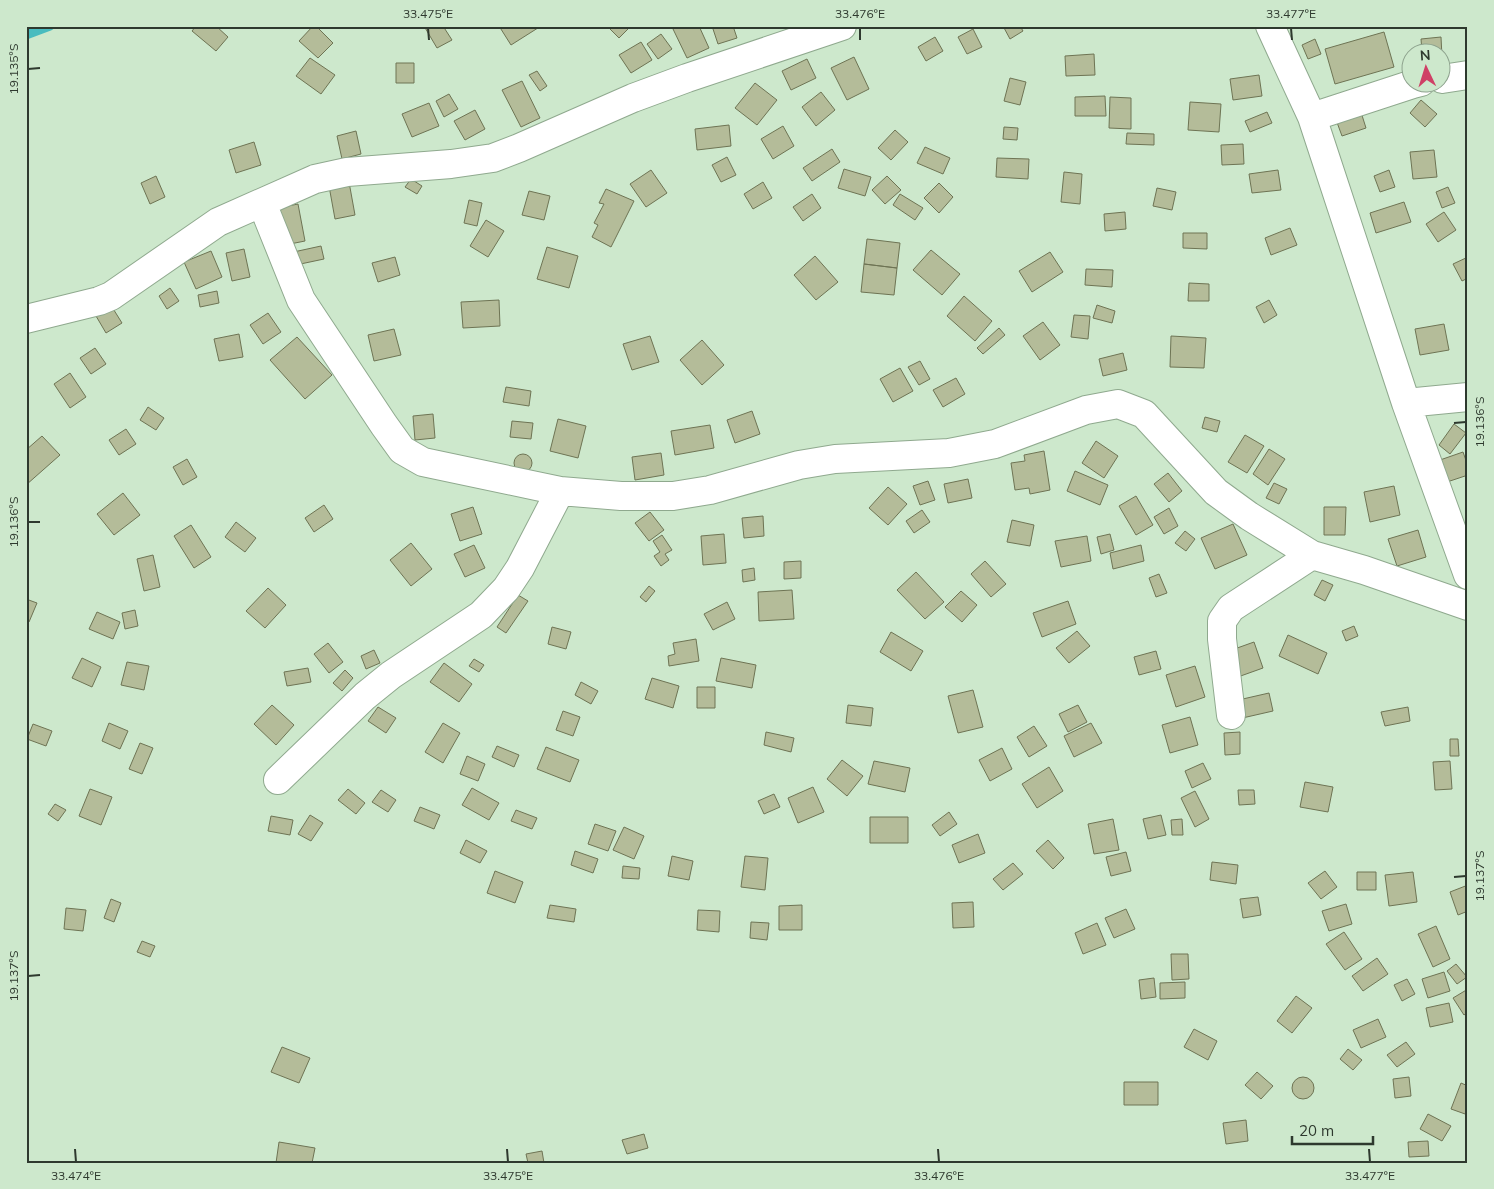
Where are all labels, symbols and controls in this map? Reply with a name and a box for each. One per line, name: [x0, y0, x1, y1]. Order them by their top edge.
text: 33.475°E: [403, 6, 453, 21]
text: 33.476°E: [835, 6, 885, 21]
text: 33.477°E: [1266, 6, 1316, 21]
north arrow: [1402, 42, 1452, 92]
text: 19.135°S: [6, 44, 21, 94]
text: N: [1419, 46, 1431, 64]
text: 19.136°S: [1472, 397, 1487, 447]
text: 19.136°S: [6, 497, 21, 547]
text: 19.137°S: [1472, 851, 1487, 901]
text: 19.137°S: [6, 951, 21, 1001]
scale bar: [1292, 1114, 1373, 1146]
text: 20 m: [1299, 1121, 1334, 1140]
text: 33.474°E: [51, 1168, 101, 1183]
text: 33.475°E: [483, 1168, 533, 1183]
text: 33.476°E: [914, 1168, 964, 1183]
text: 33.477°E: [1345, 1168, 1395, 1183]

